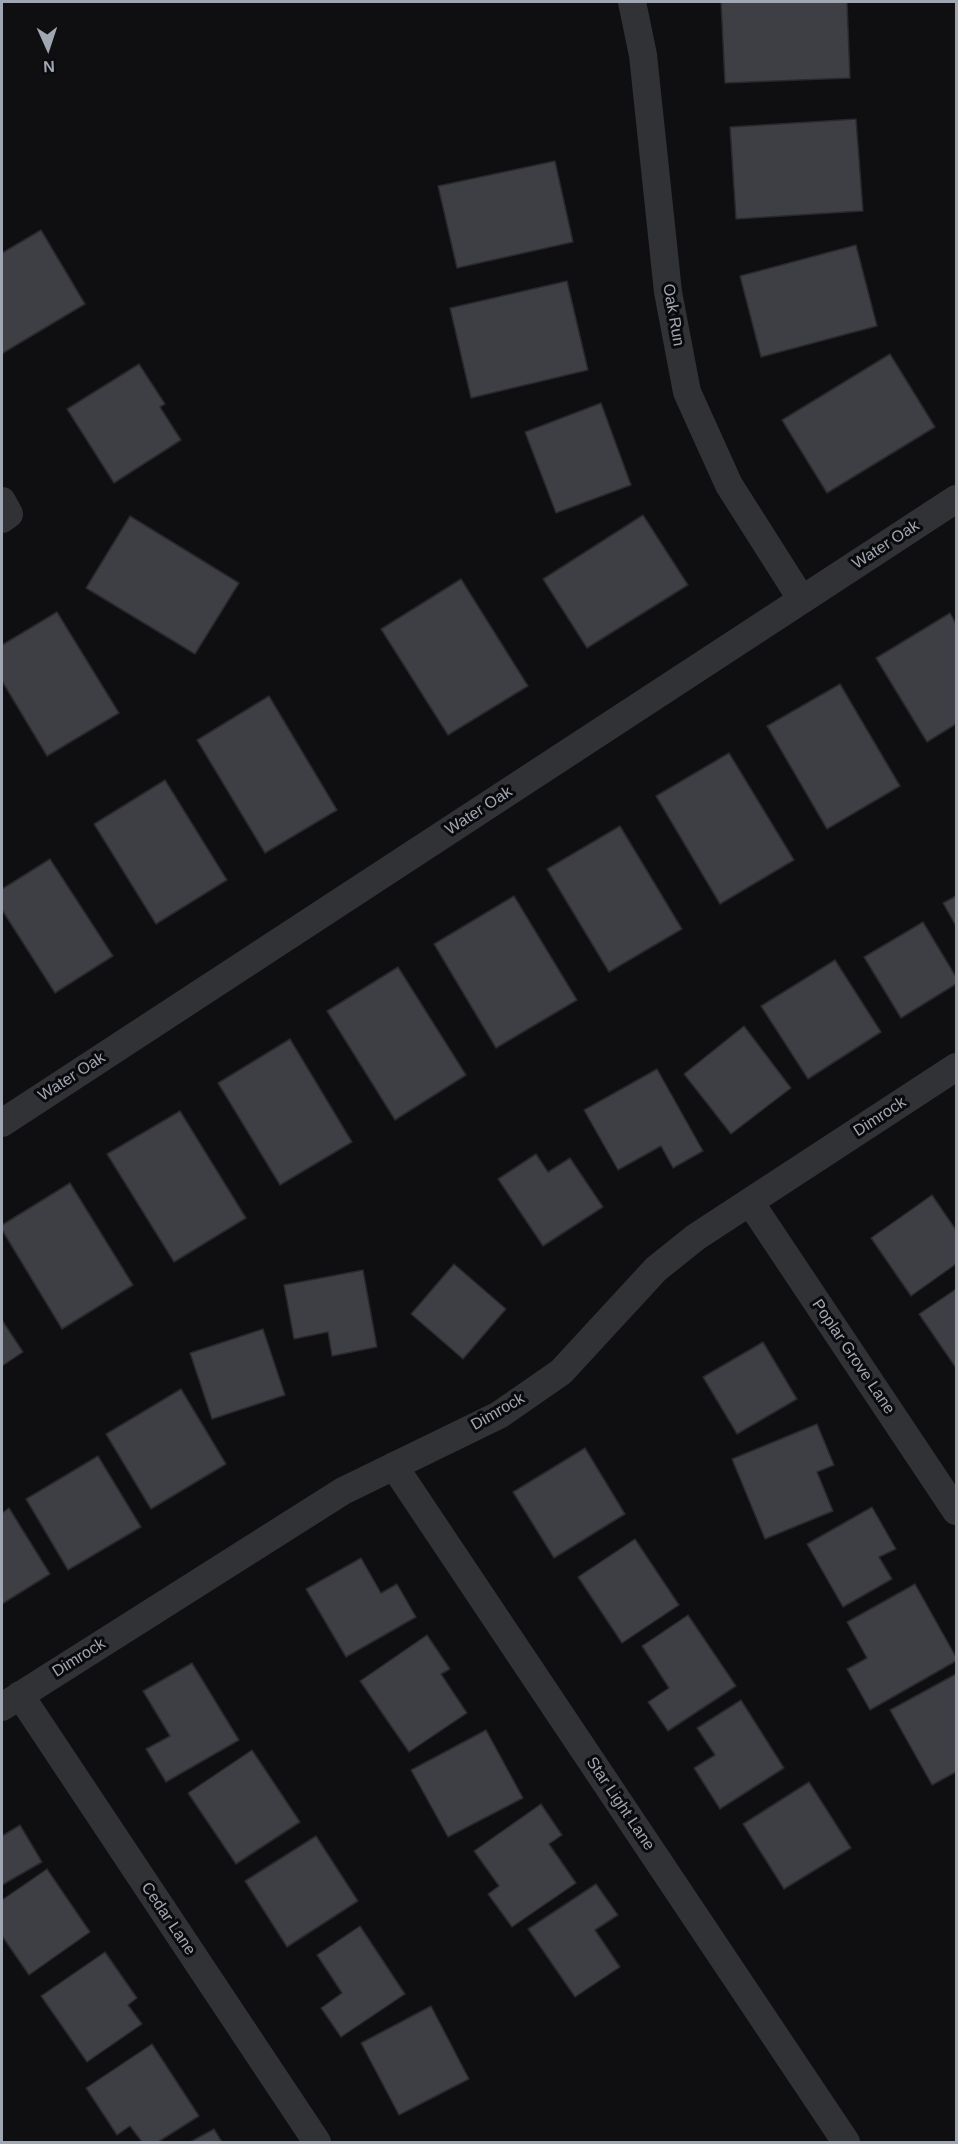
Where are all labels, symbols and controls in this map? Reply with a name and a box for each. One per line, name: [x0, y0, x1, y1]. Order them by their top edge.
north arrow: [18, 18, 78, 78]
text: N: [43, 58, 55, 75]
street label: Oak Run: [658, 282, 688, 348]
street label: Water Oak: [849, 516, 923, 574]
street label: Water Oak: [442, 782, 516, 840]
street label: Water Oak: [35, 1048, 109, 1106]
street label: Dimrock: [850, 1093, 910, 1141]
street label: Poplar Grove Lane: [807, 1296, 899, 1418]
street label: Dimrock: [468, 1389, 528, 1435]
street label: Dimrock: [49, 1634, 109, 1682]
street label: Star Light Lane: [582, 1754, 658, 1854]
street label: Cedar Lane: [137, 1879, 199, 1959]

